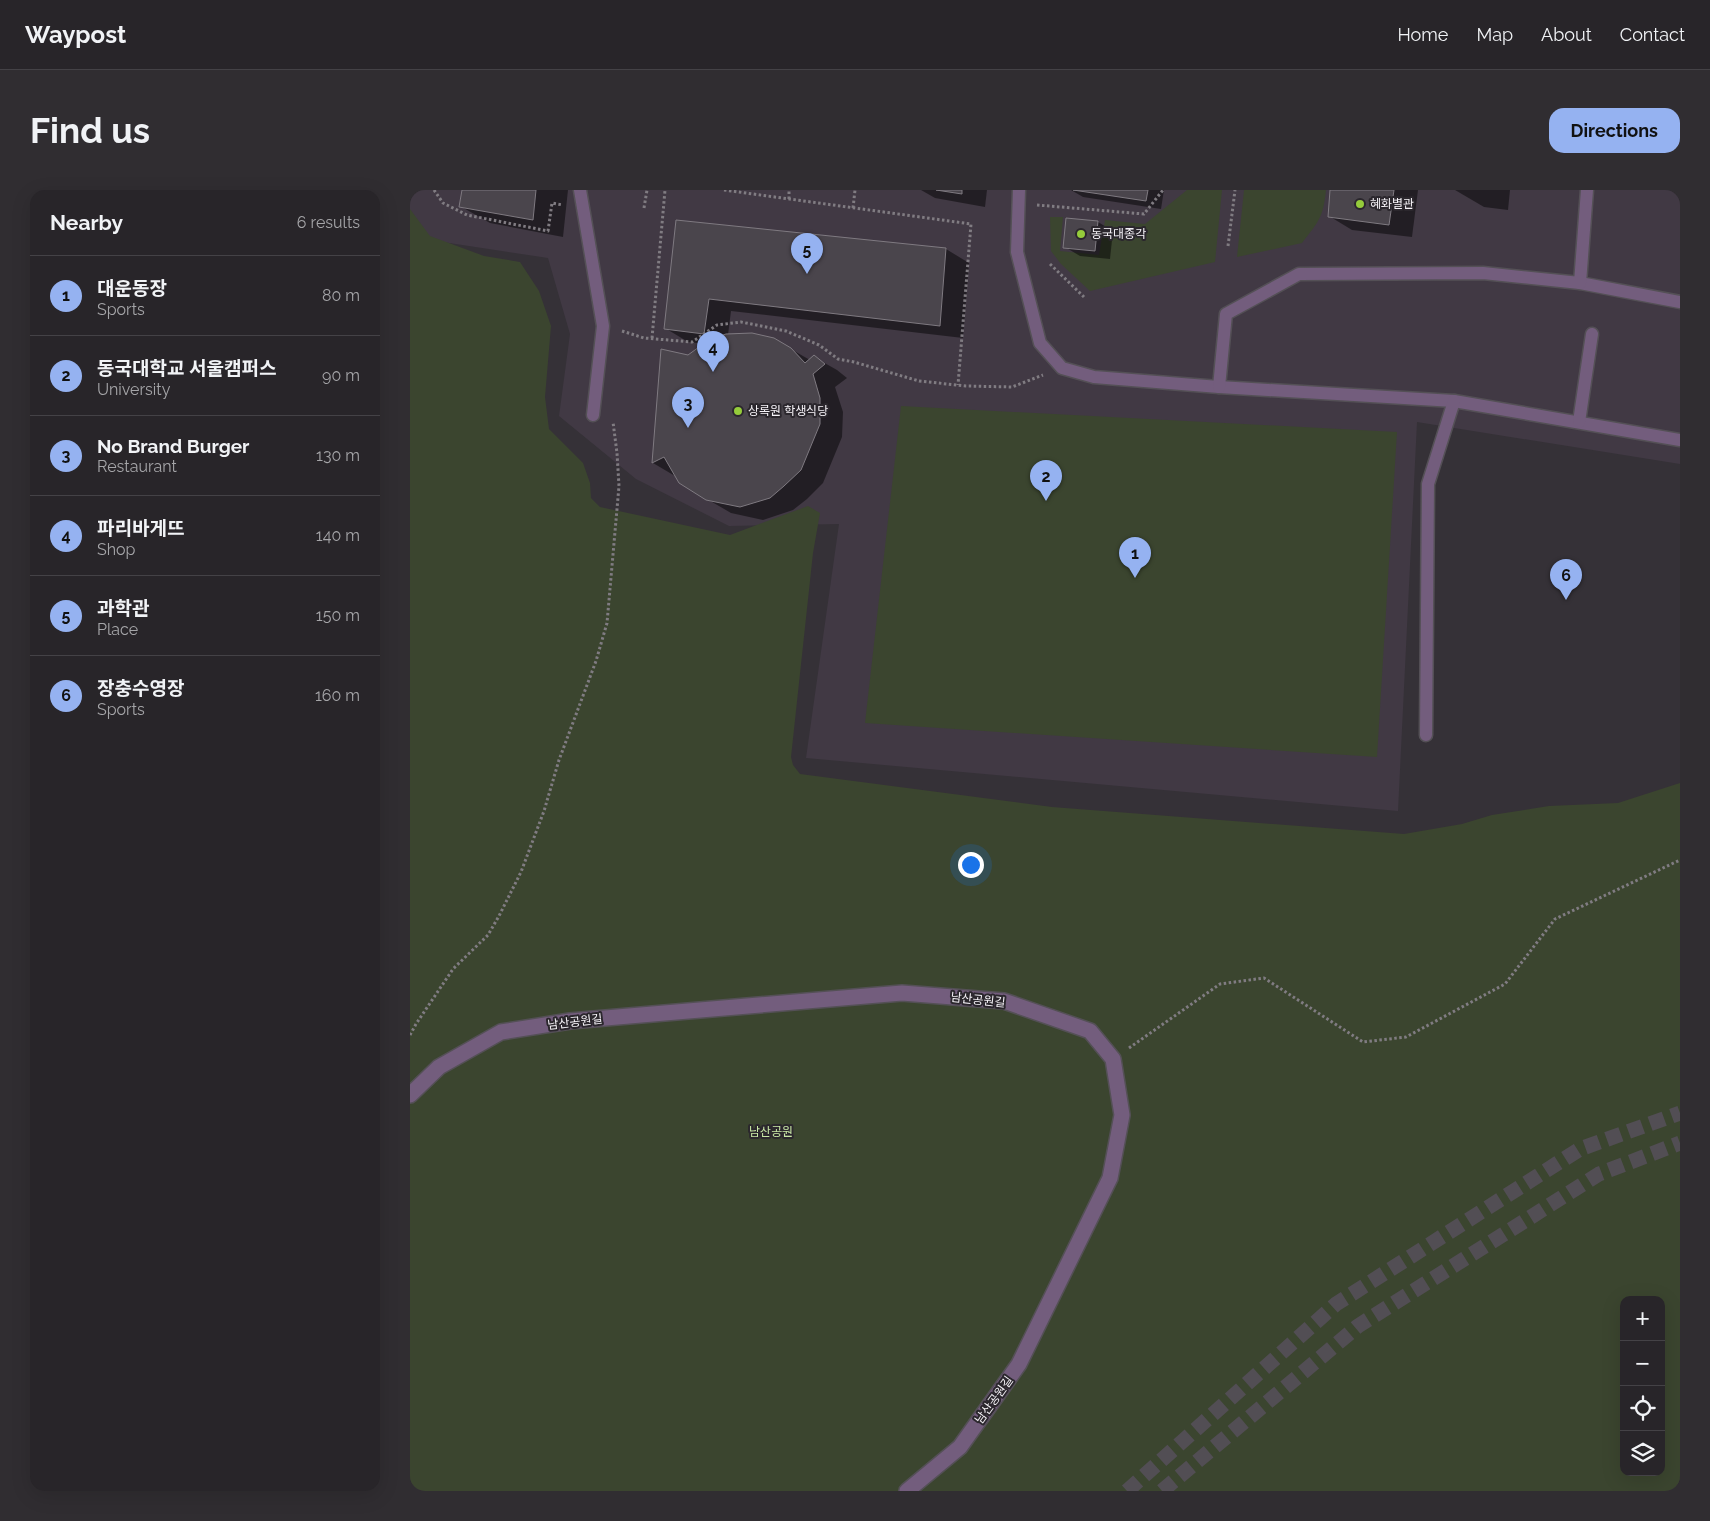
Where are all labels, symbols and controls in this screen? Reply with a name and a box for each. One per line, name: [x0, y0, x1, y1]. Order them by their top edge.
text: Waypost: [25, 20, 126, 49]
text: Home: [1397, 24, 1448, 45]
text: Map: [1476, 24, 1513, 45]
text: About: [1541, 24, 1592, 45]
text: Contact: [1620, 24, 1685, 45]
button: Directions: [1549, 108, 1680, 153]
text: Find us: [30, 110, 150, 151]
place label: 혜화별관: [1370, 197, 1414, 211]
marker: 혜화별관: [1354, 198, 1366, 210]
text: Nearby: [50, 210, 123, 235]
text: 6 results: [297, 213, 360, 232]
place label: 동국대종각: [1091, 227, 1146, 241]
marker: 동국대종각: [1075, 228, 1087, 240]
pin: 5: [791, 233, 823, 274]
text: 대운동장: [97, 277, 167, 299]
text: 1: [62, 286, 70, 305]
text: 80 m: [322, 286, 360, 305]
text: Sports: [97, 300, 145, 319]
pin: 4: [697, 331, 729, 372]
text: 동국대학교 서울캠퍼스: [97, 357, 276, 379]
text: 2: [61, 366, 71, 385]
text: 90 m: [322, 366, 360, 385]
text: University: [97, 380, 170, 399]
pin: 3: [672, 387, 704, 428]
place label: 상록원 학생식당: [748, 404, 828, 418]
marker: 상록원 학생식당: [732, 405, 744, 417]
text: No Brand Burger: [97, 435, 249, 457]
text: 3: [62, 446, 70, 465]
text: 130 m: [316, 446, 360, 465]
text: Restaurant: [97, 457, 177, 476]
pin: 2: [1030, 460, 1062, 501]
text: 파리바게뜨: [97, 517, 184, 539]
text: 4: [61, 526, 71, 545]
text: 140 m: [316, 526, 360, 545]
pin: 1: [1119, 537, 1151, 578]
text: Shop: [97, 540, 135, 559]
pin: 6: [1550, 559, 1582, 600]
text: 과학관: [97, 597, 149, 619]
text: 5: [62, 606, 70, 625]
text: 150 m: [316, 606, 360, 625]
text: Place: [97, 620, 138, 639]
text: 장충수영장: [97, 677, 184, 699]
text: 6: [61, 686, 71, 705]
text: 160 m: [315, 686, 360, 705]
text: Sports: [97, 700, 145, 719]
your location: [958, 852, 984, 878]
street label: 남산공원길: [950, 990, 1006, 1010]
street label: 남산공원길: [547, 1012, 603, 1032]
park label: 남산공원: [749, 1125, 793, 1139]
map controls: [1620, 1296, 1665, 1476]
button: +: [1620, 1296, 1665, 1341]
button: −: [1620, 1341, 1665, 1386]
street label: 남산공원길: [972, 1374, 1016, 1426]
button: locate: [1620, 1386, 1665, 1431]
button: layers: [1620, 1431, 1665, 1476]

